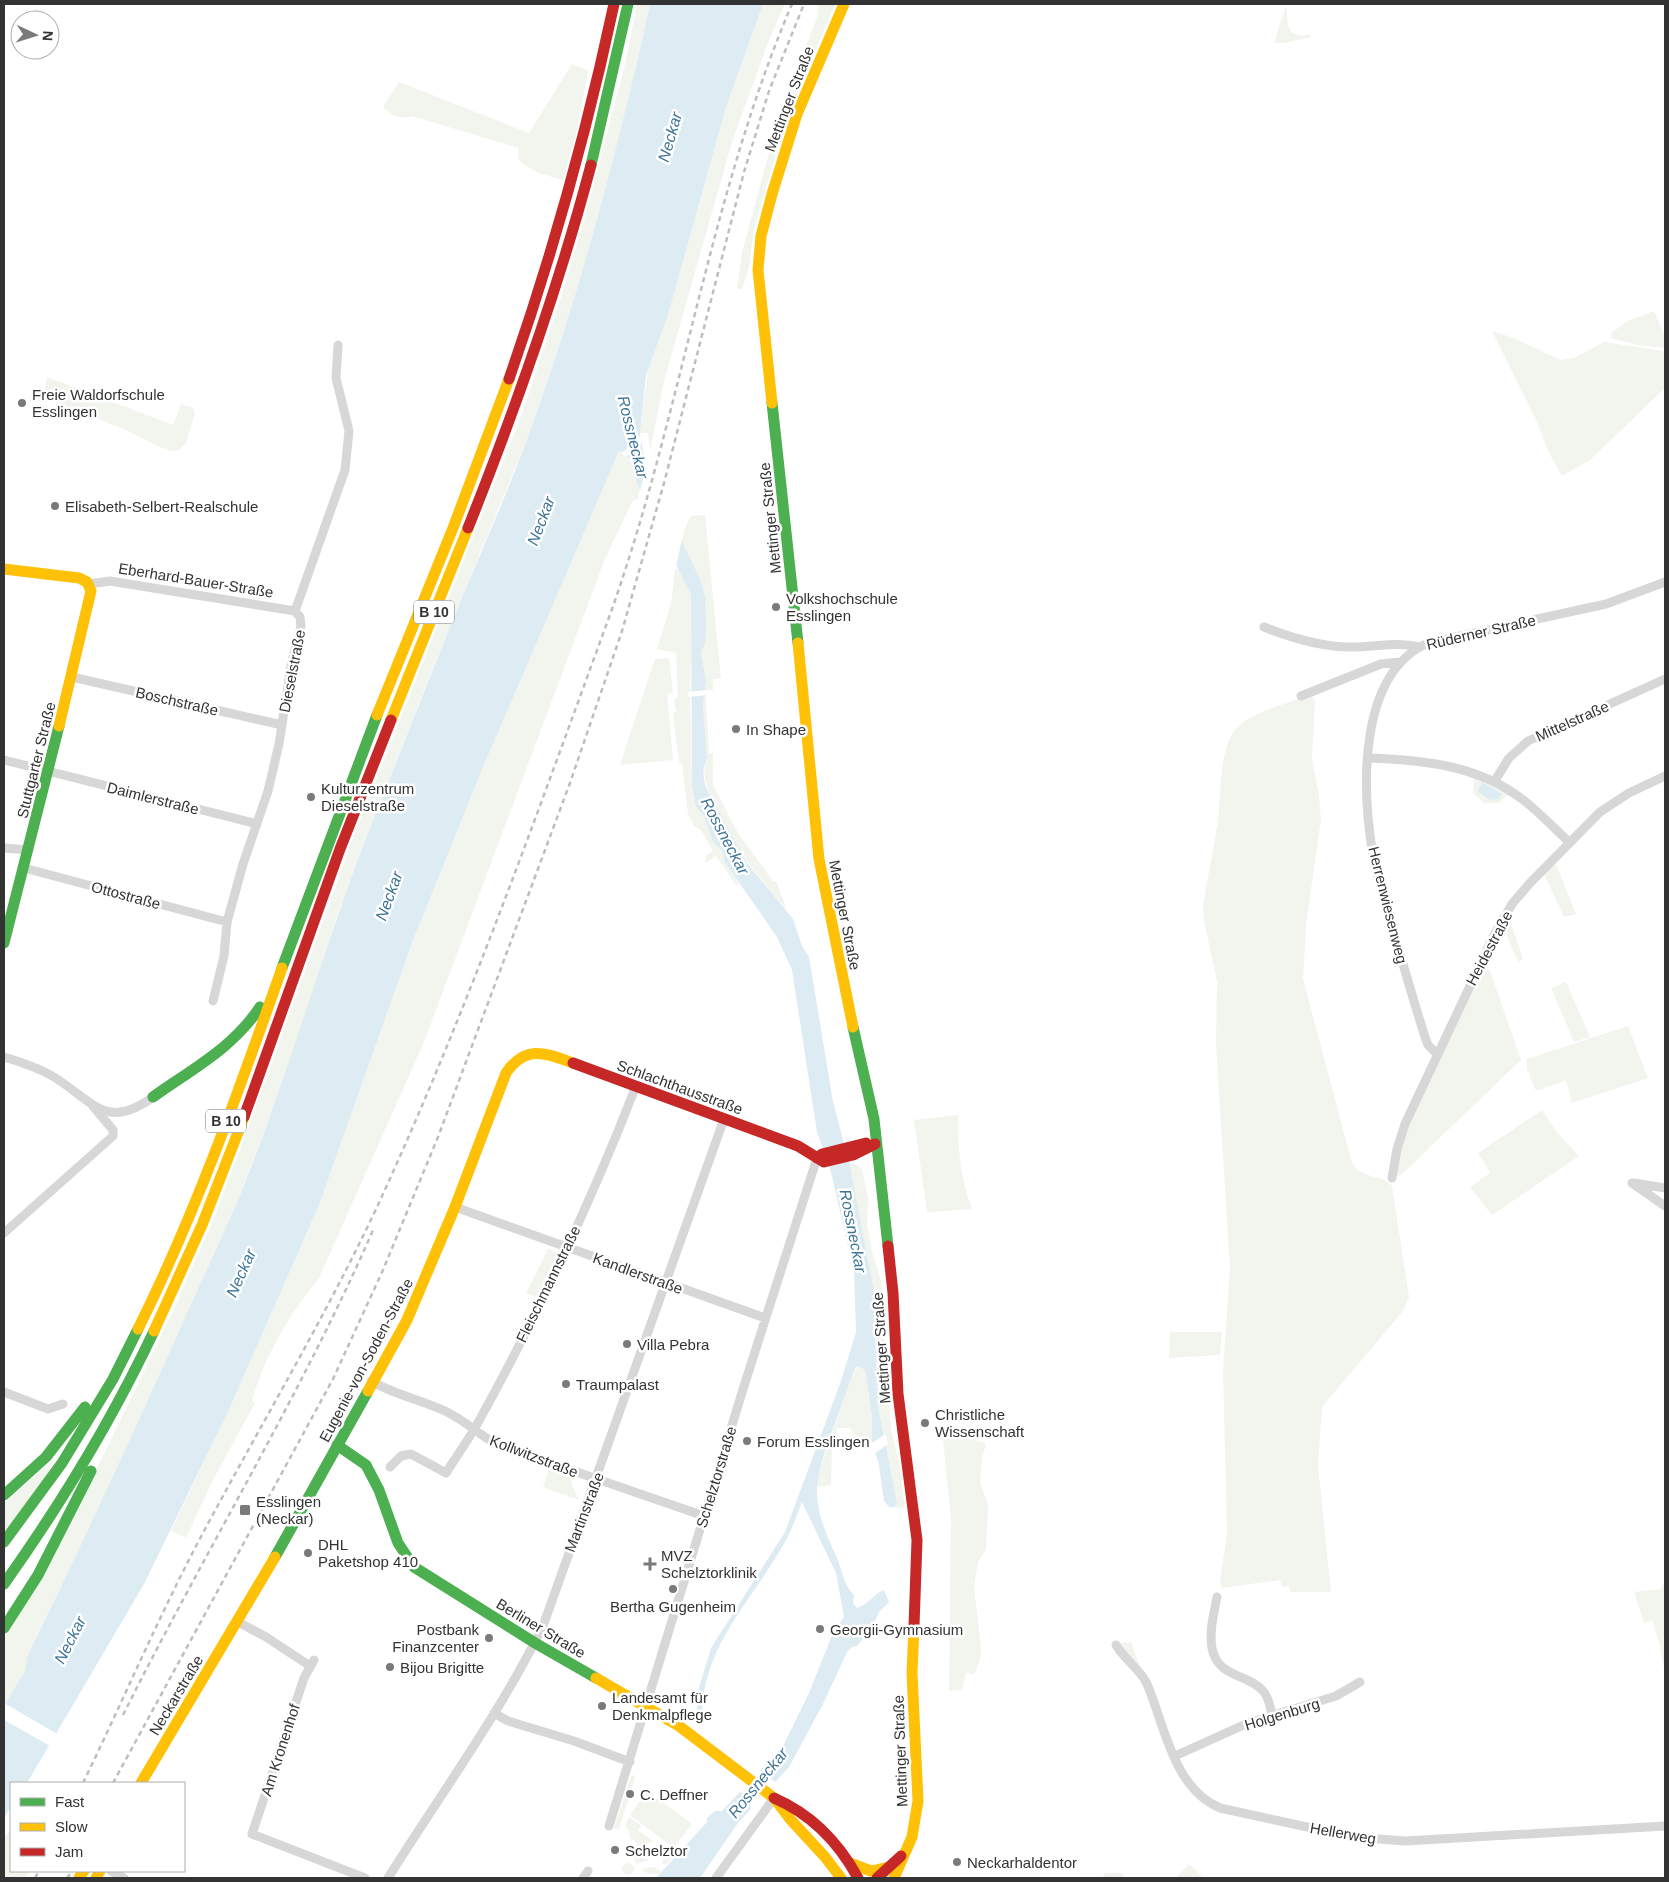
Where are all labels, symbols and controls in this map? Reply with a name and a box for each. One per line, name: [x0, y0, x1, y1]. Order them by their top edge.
north arrow: [10, 10, 60, 60]
text: N: [40, 30, 56, 42]
street label: Mettinger Straße: [761, 44, 817, 154]
water label: Neckar: [655, 110, 685, 164]
place label: Freie Waldorfschule Esslingen: [32, 386, 165, 420]
water label: Rossneckar: [615, 394, 652, 481]
marker: Freie Waldorfschule Esslingen: [16, 397, 28, 409]
street label: Mettinger Straße: [756, 462, 784, 574]
water label: Neckar: [524, 494, 558, 548]
place label: Elisabeth-Selbert-Realschule: [65, 498, 258, 515]
marker: Elisabeth-Selbert-Realschule: [49, 500, 61, 512]
street label: Eberhard-Bauer-Straße: [117, 559, 275, 601]
place label: Volkshochschule Esslingen: [786, 590, 898, 624]
road number: B 10: [414, 600, 454, 624]
marker: Volkshochschule Esslingen: [770, 601, 782, 613]
street label: Rüderner Straße: [1425, 611, 1537, 653]
street label: Dieselstraße: [276, 628, 308, 714]
street label: Boschstraße: [134, 683, 220, 719]
street label: Mittelstraße: [1533, 697, 1611, 745]
street label: Stuttgarter Straße: [13, 700, 59, 820]
place label: In Shape: [746, 721, 806, 738]
marker: In Shape: [730, 723, 742, 735]
street label: Daimlerstraße: [105, 778, 201, 818]
place label: Kulturzentrum Dieselstraße: [321, 780, 414, 814]
marker: Kulturzentrum Dieselstraße: [305, 791, 317, 803]
water label: Rossneckar: [698, 795, 753, 878]
street label: Herrenwiesenweg: [1365, 845, 1411, 965]
street label: Mettinger Straße: [826, 859, 864, 971]
water label: Neckar: [372, 869, 406, 923]
street label: Ottostraße: [90, 878, 162, 912]
street label: Heidestraße: [1462, 908, 1516, 988]
street label: Schlachthausstraße: [615, 1056, 745, 1118]
road number: B 10: [206, 1110, 246, 1132]
water label: Rossneckar: [837, 1188, 870, 1275]
street label: Fleischmannstraße: [512, 1223, 584, 1345]
water label: Neckar: [223, 1246, 259, 1300]
street label: Kandlerstraße: [591, 1249, 685, 1297]
street label: Eugenie-von-Soden-Straße: [316, 1275, 416, 1445]
street label: Mettinger Straße: [869, 1292, 893, 1404]
place label: Villa Pebra: [637, 1336, 710, 1353]
marker: Villa Pebra: [621, 1338, 633, 1350]
place label: Traumpalast: [576, 1376, 660, 1393]
marker: Traumpalast: [560, 1378, 572, 1390]
place label: Christliche Wissenschaft: [935, 1406, 1025, 1440]
marker: Christliche Wissenschaft: [919, 1417, 931, 1429]
street label: Schelztorstraße: [693, 1424, 739, 1530]
street label: Kollwitzstraße: [487, 1431, 581, 1481]
place label: Forum Esslingen: [757, 1433, 870, 1450]
marker: Forum Esslingen: [741, 1435, 753, 1447]
street label: Martinstraße: [561, 1470, 607, 1554]
place label: Esslingen (Neckar): [256, 1493, 321, 1527]
marker: Esslingen (Neckar): [238, 1503, 252, 1517]
place label: DHL Paketshop 410: [318, 1536, 418, 1570]
marker: DHL Paketshop 410: [302, 1547, 314, 1559]
place label: MVZ Schelztorklinik: [661, 1547, 757, 1581]
marker: MVZ Schelztorklinik: [643, 1557, 657, 1571]
marker: Bertha Gugenheim: [667, 1583, 679, 1595]
street label: Berliner Straße: [493, 1595, 589, 1661]
place label: Bertha Gugenheim: [610, 1598, 736, 1615]
water label: Neckar: [51, 1613, 89, 1666]
place label: Postbank Finanzcenter: [392, 1621, 479, 1655]
place label: Georgii-Gymnasium: [830, 1621, 963, 1638]
marker: Georgii-Gymnasium: [814, 1623, 826, 1635]
marker: Postbank Finanzcenter: [483, 1632, 495, 1644]
street label: Neckarstraße: [146, 1652, 206, 1738]
place label: Bijou Brigitte: [400, 1659, 484, 1676]
marker: Bijou Brigitte: [384, 1661, 396, 1673]
place label: Landesamt für Denkmalpflege: [612, 1689, 712, 1723]
street label: Mettinger Straße: [890, 1695, 910, 1807]
street label: Holgenburg: [1242, 1695, 1322, 1733]
marker: Landesamt für Denkmalpflege: [596, 1700, 608, 1712]
street label: Am Kronenhof: [257, 1701, 303, 1798]
water label: Rossneckar: [725, 1744, 792, 1821]
legend: [10, 1782, 185, 1872]
place label: C. Deffner: [640, 1786, 708, 1803]
marker: C. Deffner: [624, 1788, 636, 1800]
text: Fast: [55, 1793, 85, 1810]
text: Slow: [55, 1818, 88, 1835]
street label: Hellerweg: [1309, 1819, 1377, 1847]
place label: Schelztor: [625, 1842, 688, 1859]
text: Jam: [55, 1843, 83, 1860]
marker: Schelztor: [609, 1844, 621, 1856]
place label: Neckarhaldentor: [967, 1854, 1077, 1871]
marker: Neckarhaldentor: [951, 1856, 963, 1868]

